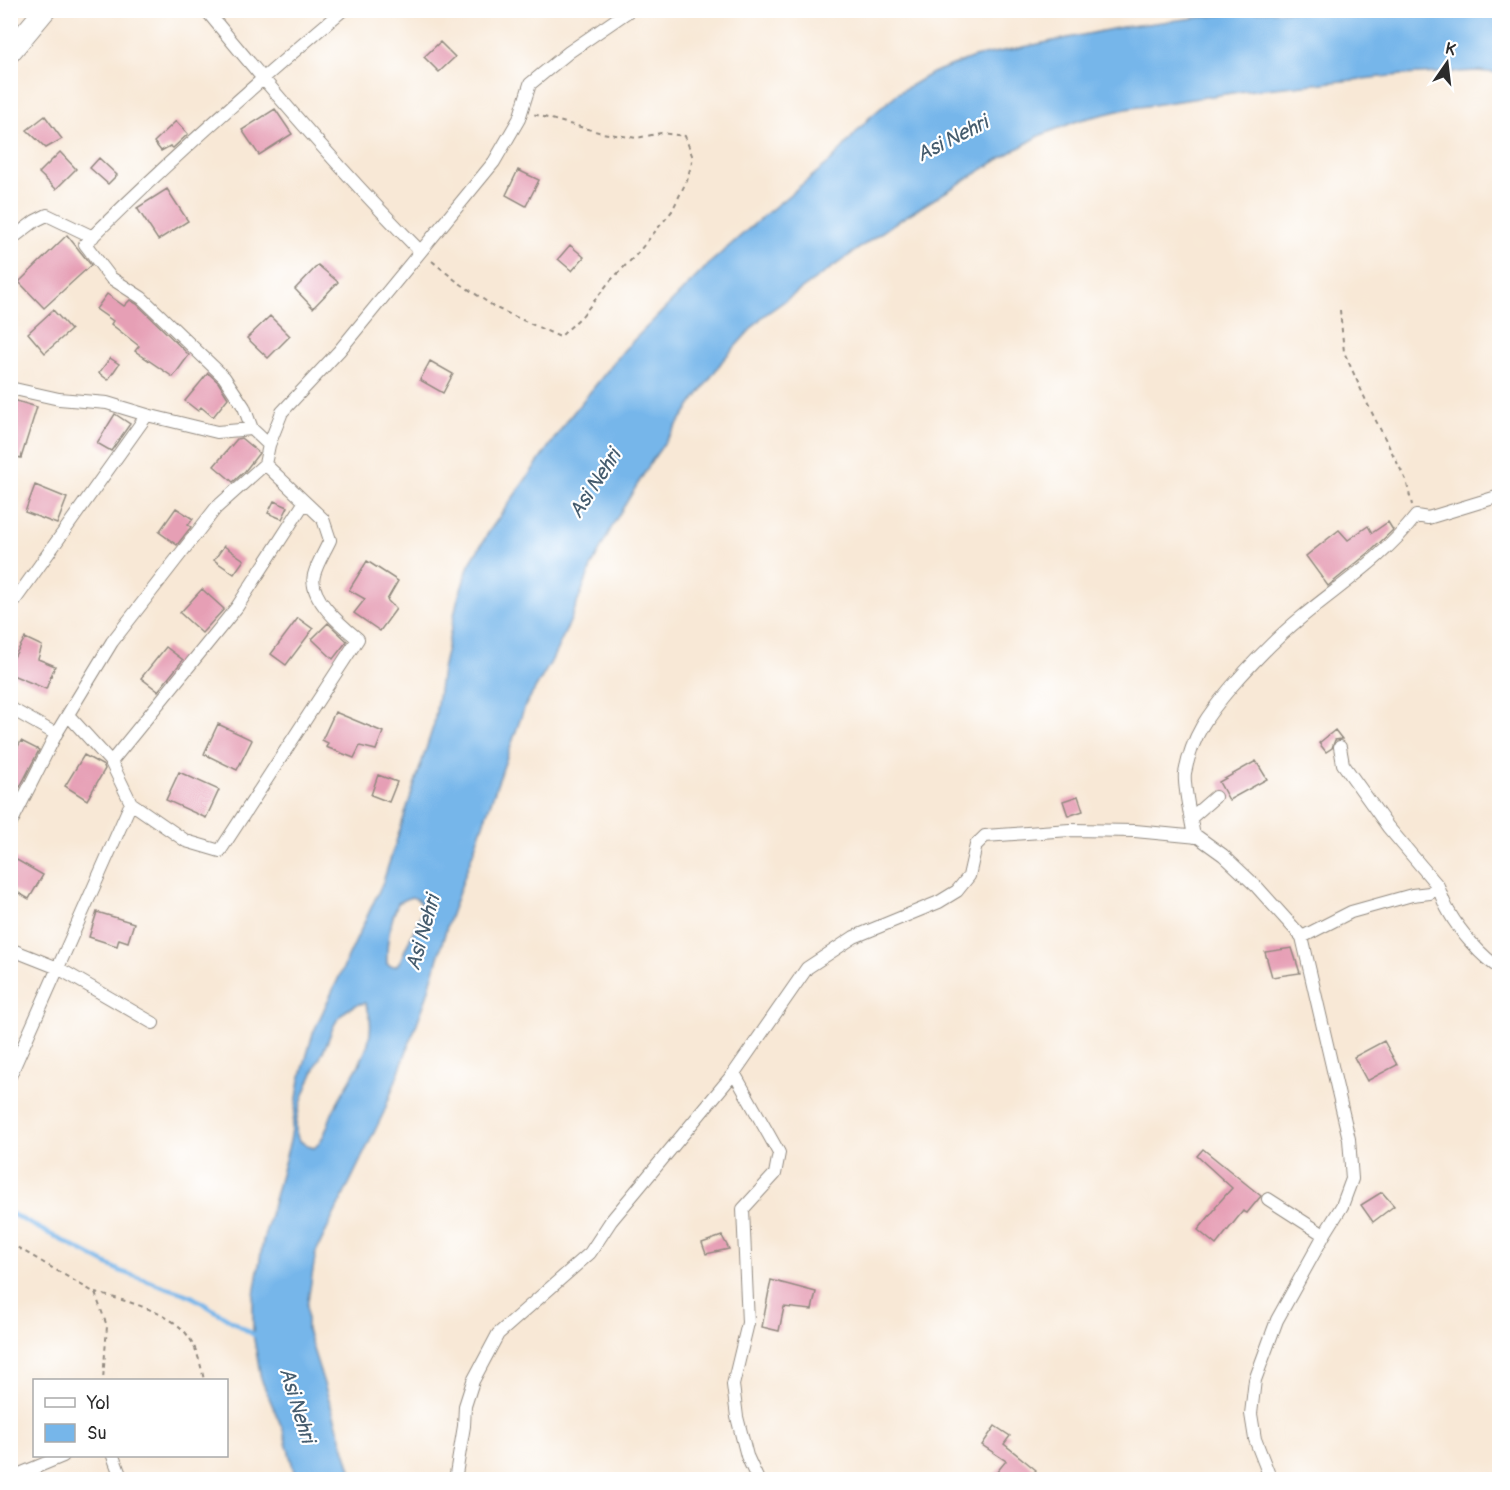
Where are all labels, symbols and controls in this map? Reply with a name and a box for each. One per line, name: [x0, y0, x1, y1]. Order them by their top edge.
north arrow: [1417, 33, 1477, 93]
text: K: [1443, 39, 1458, 60]
water label: Asi Nehri: [912, 108, 995, 168]
water label: Asi Nehri: [563, 442, 629, 524]
water label: Asi Nehri: [399, 889, 447, 974]
water label: Asi Nehri: [273, 1364, 322, 1449]
legend: [33, 1379, 228, 1457]
text: Yol: [86, 1392, 110, 1415]
text: Su: [87, 1422, 107, 1445]

